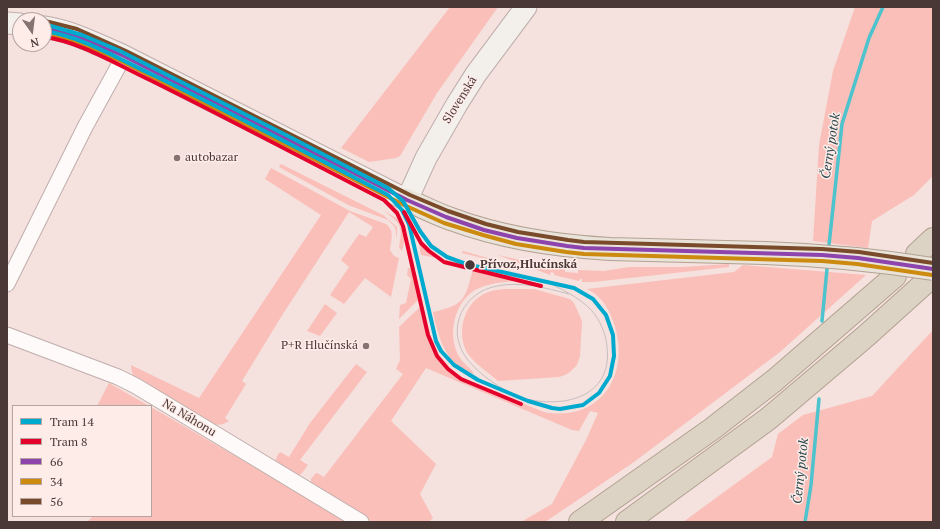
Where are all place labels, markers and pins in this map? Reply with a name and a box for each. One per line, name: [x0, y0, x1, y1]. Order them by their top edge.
place label: autobazar: [185, 151, 238, 165]
marker: autobazar: [172, 153, 182, 163]
marker: Přívoz,Hlučínská: [463, 258, 477, 272]
place label: Přívoz,Hlučínská: [480, 258, 577, 272]
place label: P+R Hlučínská: [281, 339, 358, 353]
marker: P+R Hlučínská: [361, 341, 371, 351]

